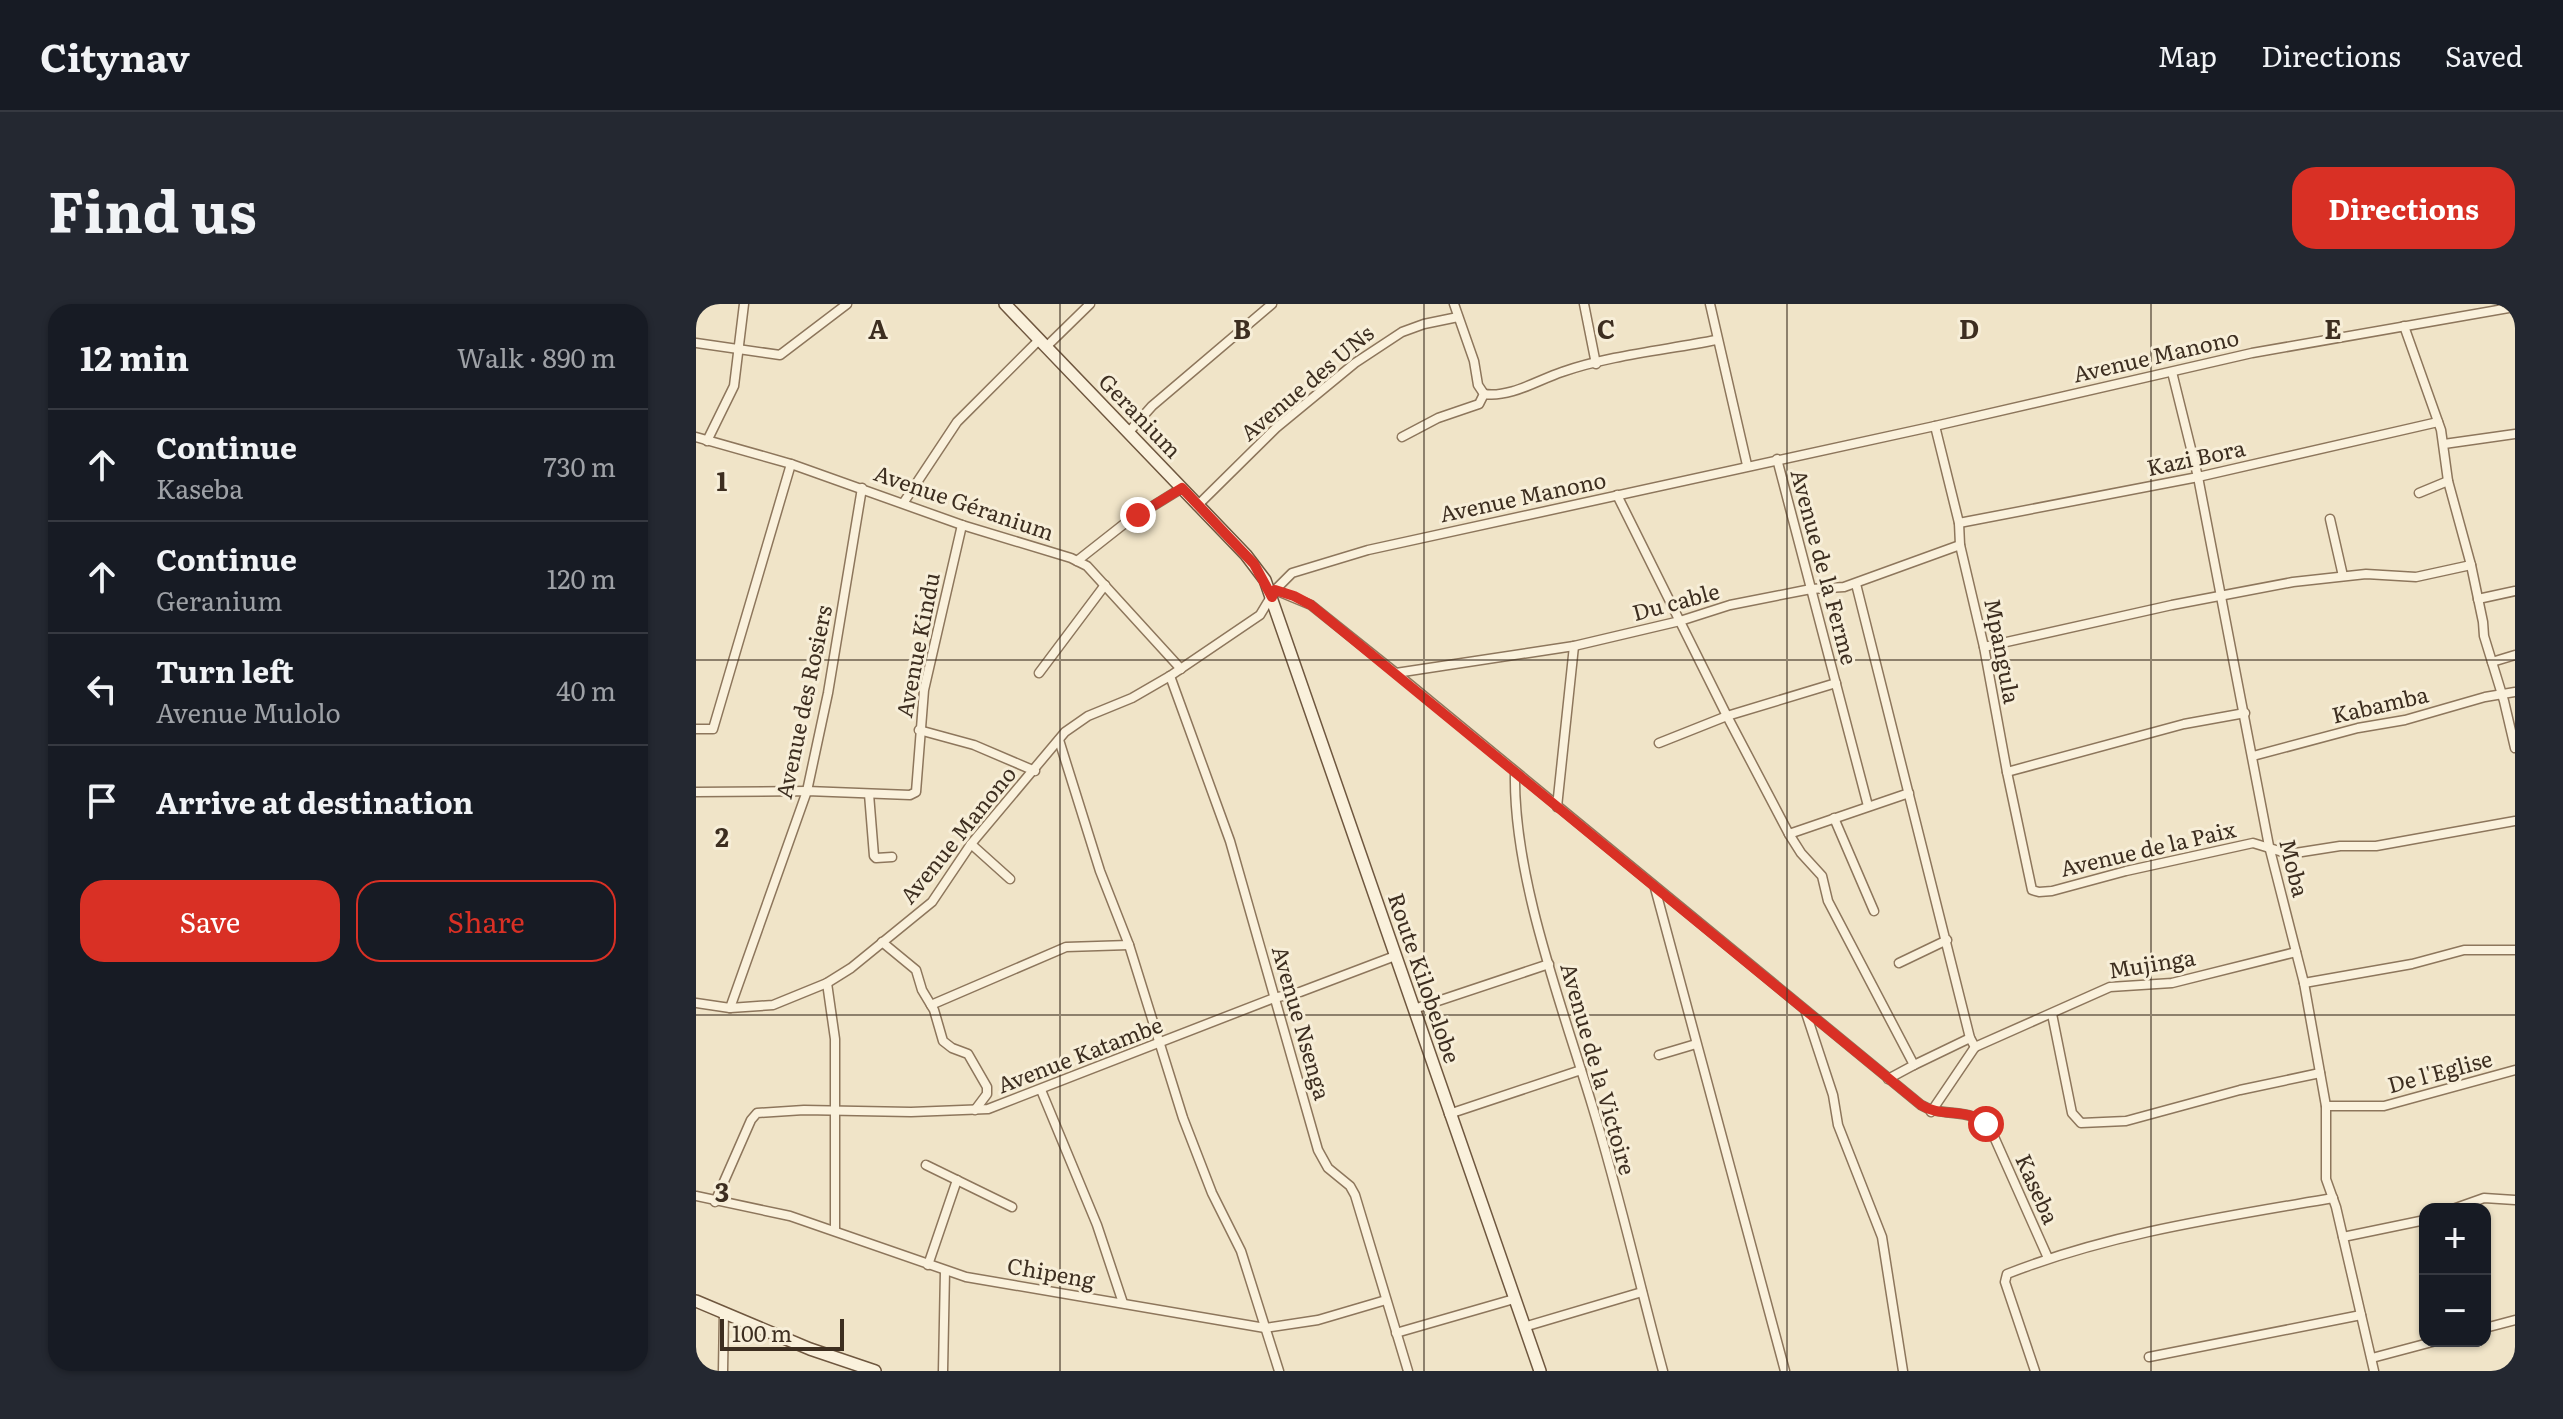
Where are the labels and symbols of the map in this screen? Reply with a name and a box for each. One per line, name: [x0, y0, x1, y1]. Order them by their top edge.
text: A: [868, 308, 888, 347]
text: B: [1233, 308, 1251, 347]
text: C: [1597, 308, 1615, 347]
text: D: [1959, 308, 1979, 347]
text: E: [2324, 308, 2342, 347]
street label: Avenue des UNs: [1232, 316, 1380, 448]
street label: Avenue Manono: [2069, 319, 2242, 390]
street label: Geranium: [1092, 365, 1190, 465]
street label: Kazi Bora: [2143, 430, 2248, 483]
street label: Avenue Géranium: [870, 455, 1059, 548]
text: 1: [717, 460, 728, 499]
street label: Avenue Manono: [1436, 462, 1609, 529]
street label: Avenue de la Ferme: [1783, 465, 1867, 668]
route end: [1120, 497, 1156, 533]
street label: Avenue Kindu: [886, 569, 947, 720]
street label: Du cable: [1628, 573, 1723, 628]
street label: Mpangula: [1977, 595, 2030, 706]
street label: Avenue des Rosiers: [766, 602, 839, 801]
street label: Kabamba: [2328, 676, 2431, 731]
street label: Avenue Manono: [891, 758, 1023, 910]
street label: Avenue de la Paix: [2057, 811, 2239, 884]
text: 2: [715, 816, 729, 855]
street label: Moba: [2272, 835, 2319, 900]
street label: Route Kilobelobe: [1381, 888, 1470, 1067]
street label: Mujinga: [2106, 939, 2198, 986]
street label: Avenue Nsenga: [1265, 942, 1340, 1104]
street label: Avenue de la Victoire: [1553, 959, 1646, 1178]
street label: Avenue Katambe: [992, 1007, 1167, 1100]
street label: De l'Eglise: [2384, 1041, 2496, 1100]
route start: [1968, 1106, 2004, 1142]
street label: Kaseba: [2008, 1148, 2069, 1229]
text: 3: [715, 1171, 729, 1210]
street label: Chipeng: [1005, 1248, 1098, 1296]
scale bar: [720, 1315, 844, 1351]

